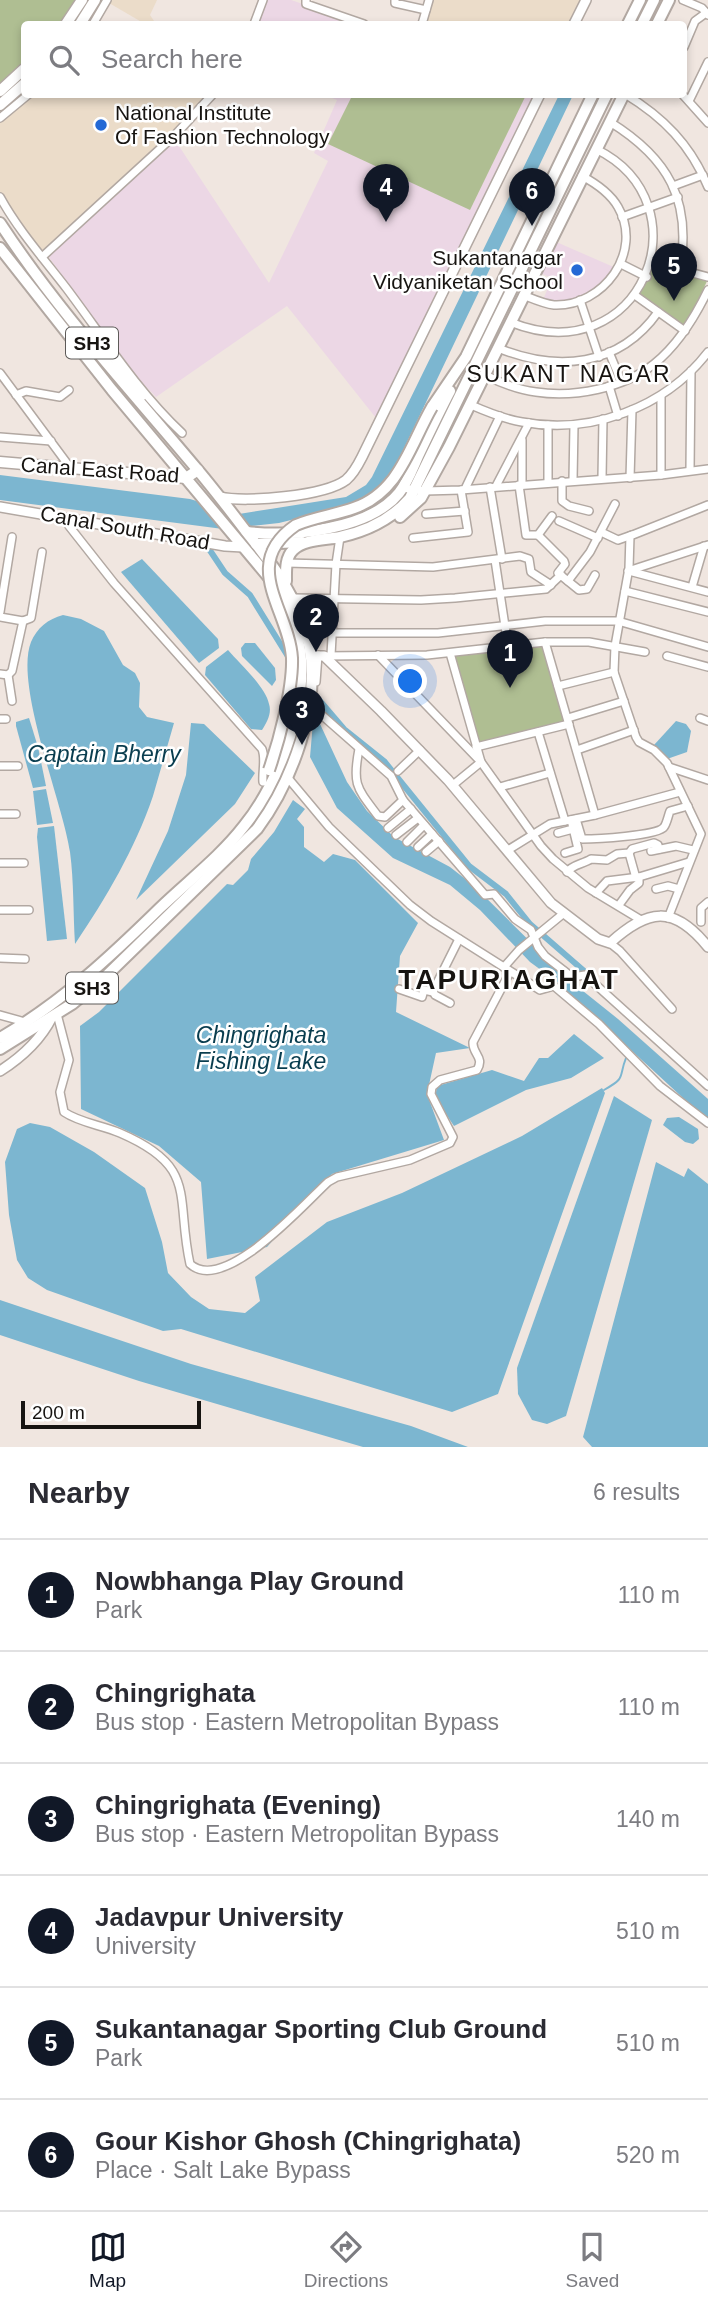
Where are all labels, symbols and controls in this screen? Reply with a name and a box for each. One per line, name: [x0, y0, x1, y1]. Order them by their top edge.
search box: [21, 21, 687, 98]
icon: search: [45, 41, 83, 79]
text: Search here: [101, 44, 243, 74]
place label: National Institute Of Fashion Technology: [115, 101, 330, 148]
marker: National Institute Of Fashion Technology: [93, 117, 109, 133]
pin: 4: [363, 164, 409, 222]
pin: 6: [509, 168, 555, 226]
pin: 5: [651, 243, 697, 301]
place label: Sukantanagar Vidyaniketan School: [373, 246, 563, 293]
marker: Sukantanagar Vidyaniketan School: [569, 262, 585, 278]
road number: SH3: [66, 328, 118, 358]
district label: SUKANT NAGAR: [466, 361, 672, 387]
street label: Canal East Road: [20, 452, 180, 487]
street label: Canal South Road: [39, 501, 212, 554]
pin: 2: [293, 594, 339, 652]
pin: 1: [487, 630, 533, 688]
your location: [393, 664, 427, 698]
pin: 3: [279, 687, 325, 745]
water label: Captain Bherry: [27, 741, 182, 767]
district label: TAPURIAGHAT: [398, 964, 620, 995]
road number: SH3: [66, 972, 118, 1004]
water label: Chingrighata Fishing Lake: [196, 1022, 326, 1074]
scale bar: [21, 1398, 201, 1430]
text: 200 m: [32, 1402, 85, 1423]
text: Nearby: [28, 1476, 130, 1509]
text: 6 results: [593, 1479, 680, 1505]
text: Nowbhanga Play Ground: [95, 1566, 404, 1596]
text: 1: [45, 1582, 57, 1608]
text: 110 m: [618, 1582, 680, 1608]
text: Park: [95, 1597, 142, 1623]
text: Chingrighata: [95, 1678, 255, 1708]
text: 2: [45, 1694, 57, 1720]
text: 110 m: [618, 1694, 680, 1720]
text: Bus stop · Eastern Metropolitan Bypass: [95, 1709, 499, 1735]
text: Chingrighata (Evening): [95, 1790, 381, 1820]
text: 3: [45, 1806, 57, 1832]
text: 140 m: [616, 1806, 680, 1832]
text: Bus stop · Eastern Metropolitan Bypass: [95, 1821, 499, 1847]
text: Jadavpur University: [95, 1902, 344, 1932]
text: 4: [45, 1918, 57, 1944]
text: 510 m: [616, 1918, 680, 1944]
text: University: [95, 1933, 196, 1959]
text: Sukantanagar Sporting Club Ground: [95, 2014, 547, 2044]
text: 5: [45, 2030, 57, 2056]
text: 510 m: [616, 2030, 680, 2056]
text: Park: [95, 2045, 142, 2071]
text: Gour Kishor Ghosh (Chingrighata): [95, 2126, 521, 2156]
text: 6: [45, 2142, 57, 2168]
text: 520 m: [616, 2142, 680, 2168]
text: Place · Salt Lake Bypass: [95, 2157, 351, 2183]
tab: Map: [89, 2228, 127, 2292]
tab: Directions: [304, 2228, 388, 2292]
tab: Saved: [565, 2228, 619, 2292]

